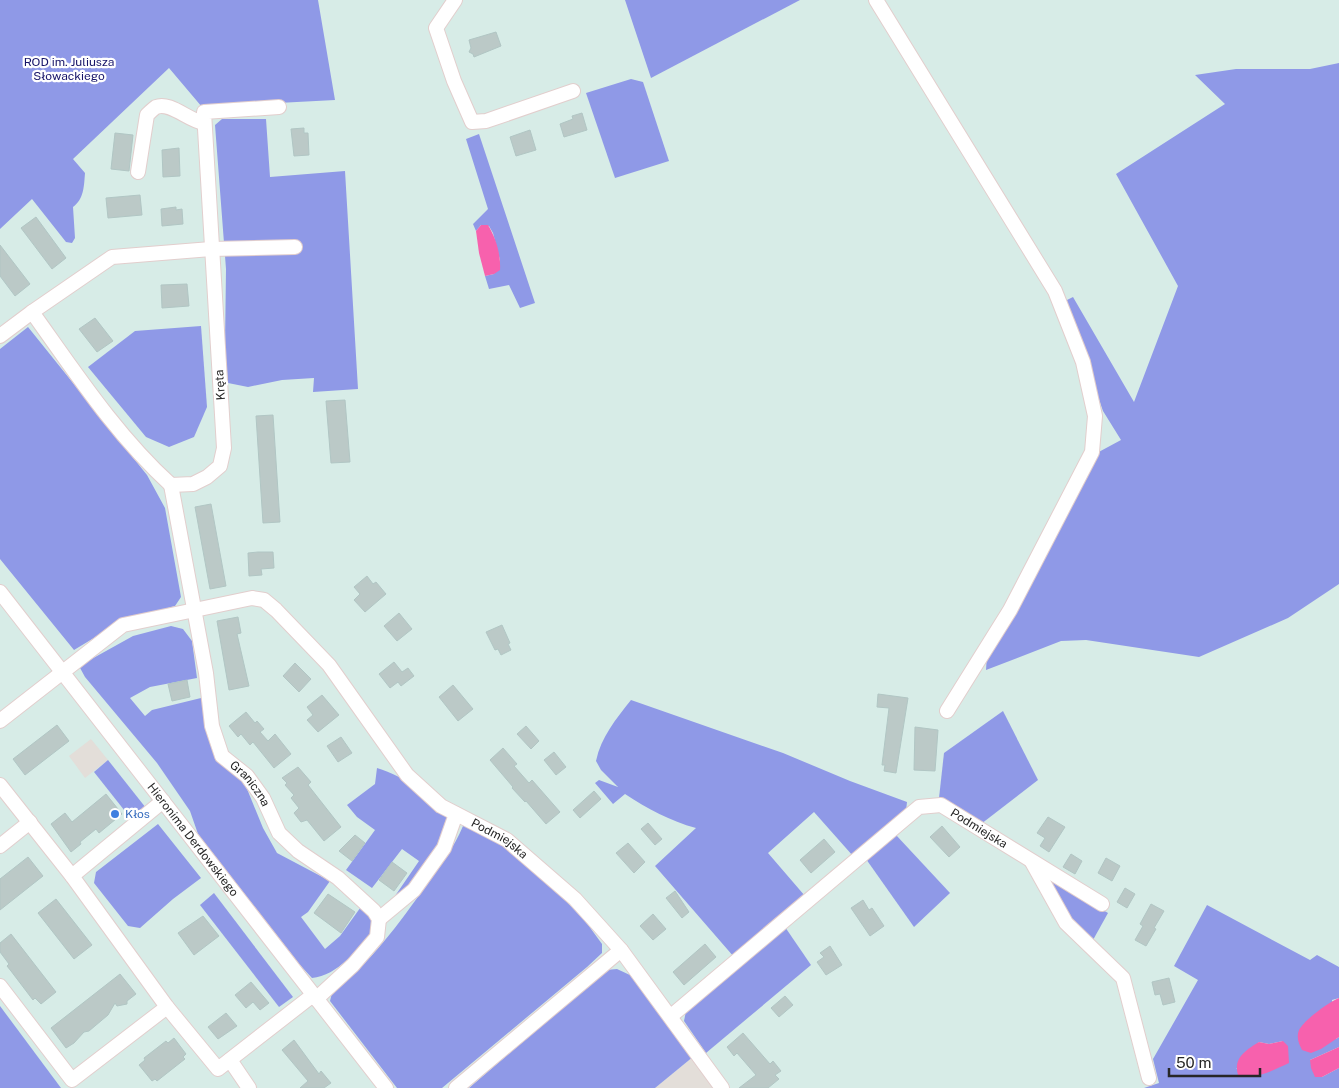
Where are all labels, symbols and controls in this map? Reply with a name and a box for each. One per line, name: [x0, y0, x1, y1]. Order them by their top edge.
park label: ROD im. Juliusza Słowackiego: [24, 55, 114, 83]
street label: Kręta: [212, 369, 228, 401]
street label: Graniczna: [227, 758, 273, 809]
street label: Hieronima Derdowskiego: [144, 780, 241, 899]
street label: Podmiejska: [948, 806, 1010, 851]
place label: Kłos: [125, 807, 150, 821]
marker: Kłos: [109, 808, 121, 820]
street label: Podmiejska: [469, 816, 530, 862]
scale bar: [1169, 1046, 1260, 1078]
text: 50 m: [1176, 1054, 1211, 1071]

